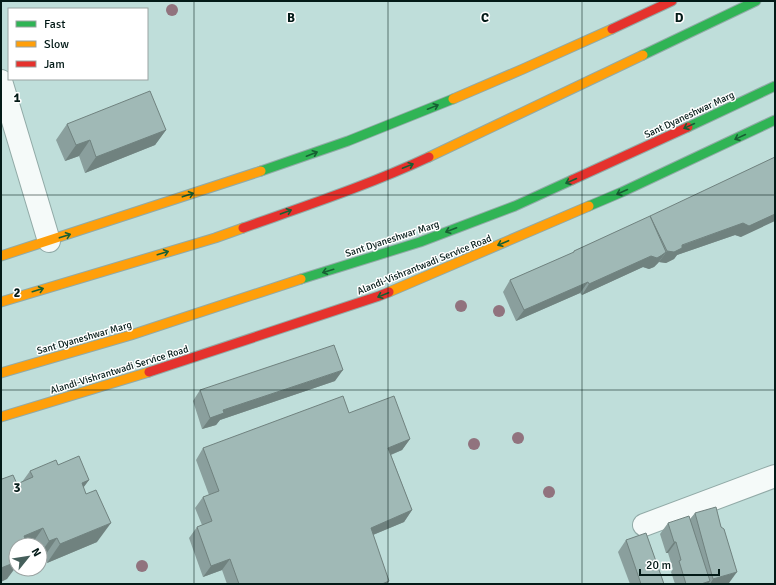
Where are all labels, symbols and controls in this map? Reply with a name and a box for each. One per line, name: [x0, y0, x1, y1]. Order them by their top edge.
legend: [8, 8, 148, 80]
text: B: [287, 10, 295, 26]
text: C: [481, 10, 489, 26]
text: D: [675, 10, 684, 26]
text: Fast: [44, 17, 65, 32]
text: Slow: [44, 37, 69, 52]
text: Jam: [44, 57, 65, 72]
street label: Sant Dyaneshwar Marg: [642, 89, 736, 141]
text: 1: [13, 90, 21, 106]
one-way arrow: [426, 103, 438, 111]
one-way arrow: [683, 123, 695, 130]
one-way arrow: [734, 134, 746, 141]
one-way arrow: [305, 150, 317, 158]
one-way arrow: [401, 162, 413, 169]
one-way arrow: [566, 178, 578, 185]
one-way arrow: [616, 189, 628, 196]
one-way arrow: [182, 191, 194, 199]
one-way arrow: [280, 208, 292, 216]
street label: Sant Dyaneshwar Marg: [344, 218, 441, 260]
one-way arrow: [445, 227, 457, 235]
one-way arrow: [58, 232, 71, 239]
street label: Alandi-Vishrantwadi Service Road: [355, 232, 493, 297]
one-way arrow: [497, 240, 509, 248]
one-way arrow: [156, 249, 169, 256]
one-way arrow: [321, 268, 334, 275]
text: 2: [13, 285, 21, 301]
one-way arrow: [32, 286, 45, 293]
one-way arrow: [377, 291, 389, 299]
street label: Sant Dyaneshwar Marg: [35, 319, 133, 357]
street label: Alandi-Vishrantwadi Service Road: [49, 343, 190, 397]
text: 3: [13, 480, 21, 496]
north arrow: [8, 537, 48, 577]
text: N: [29, 546, 44, 559]
scale bar: [640, 551, 719, 577]
text: 20 m: [646, 558, 671, 573]

